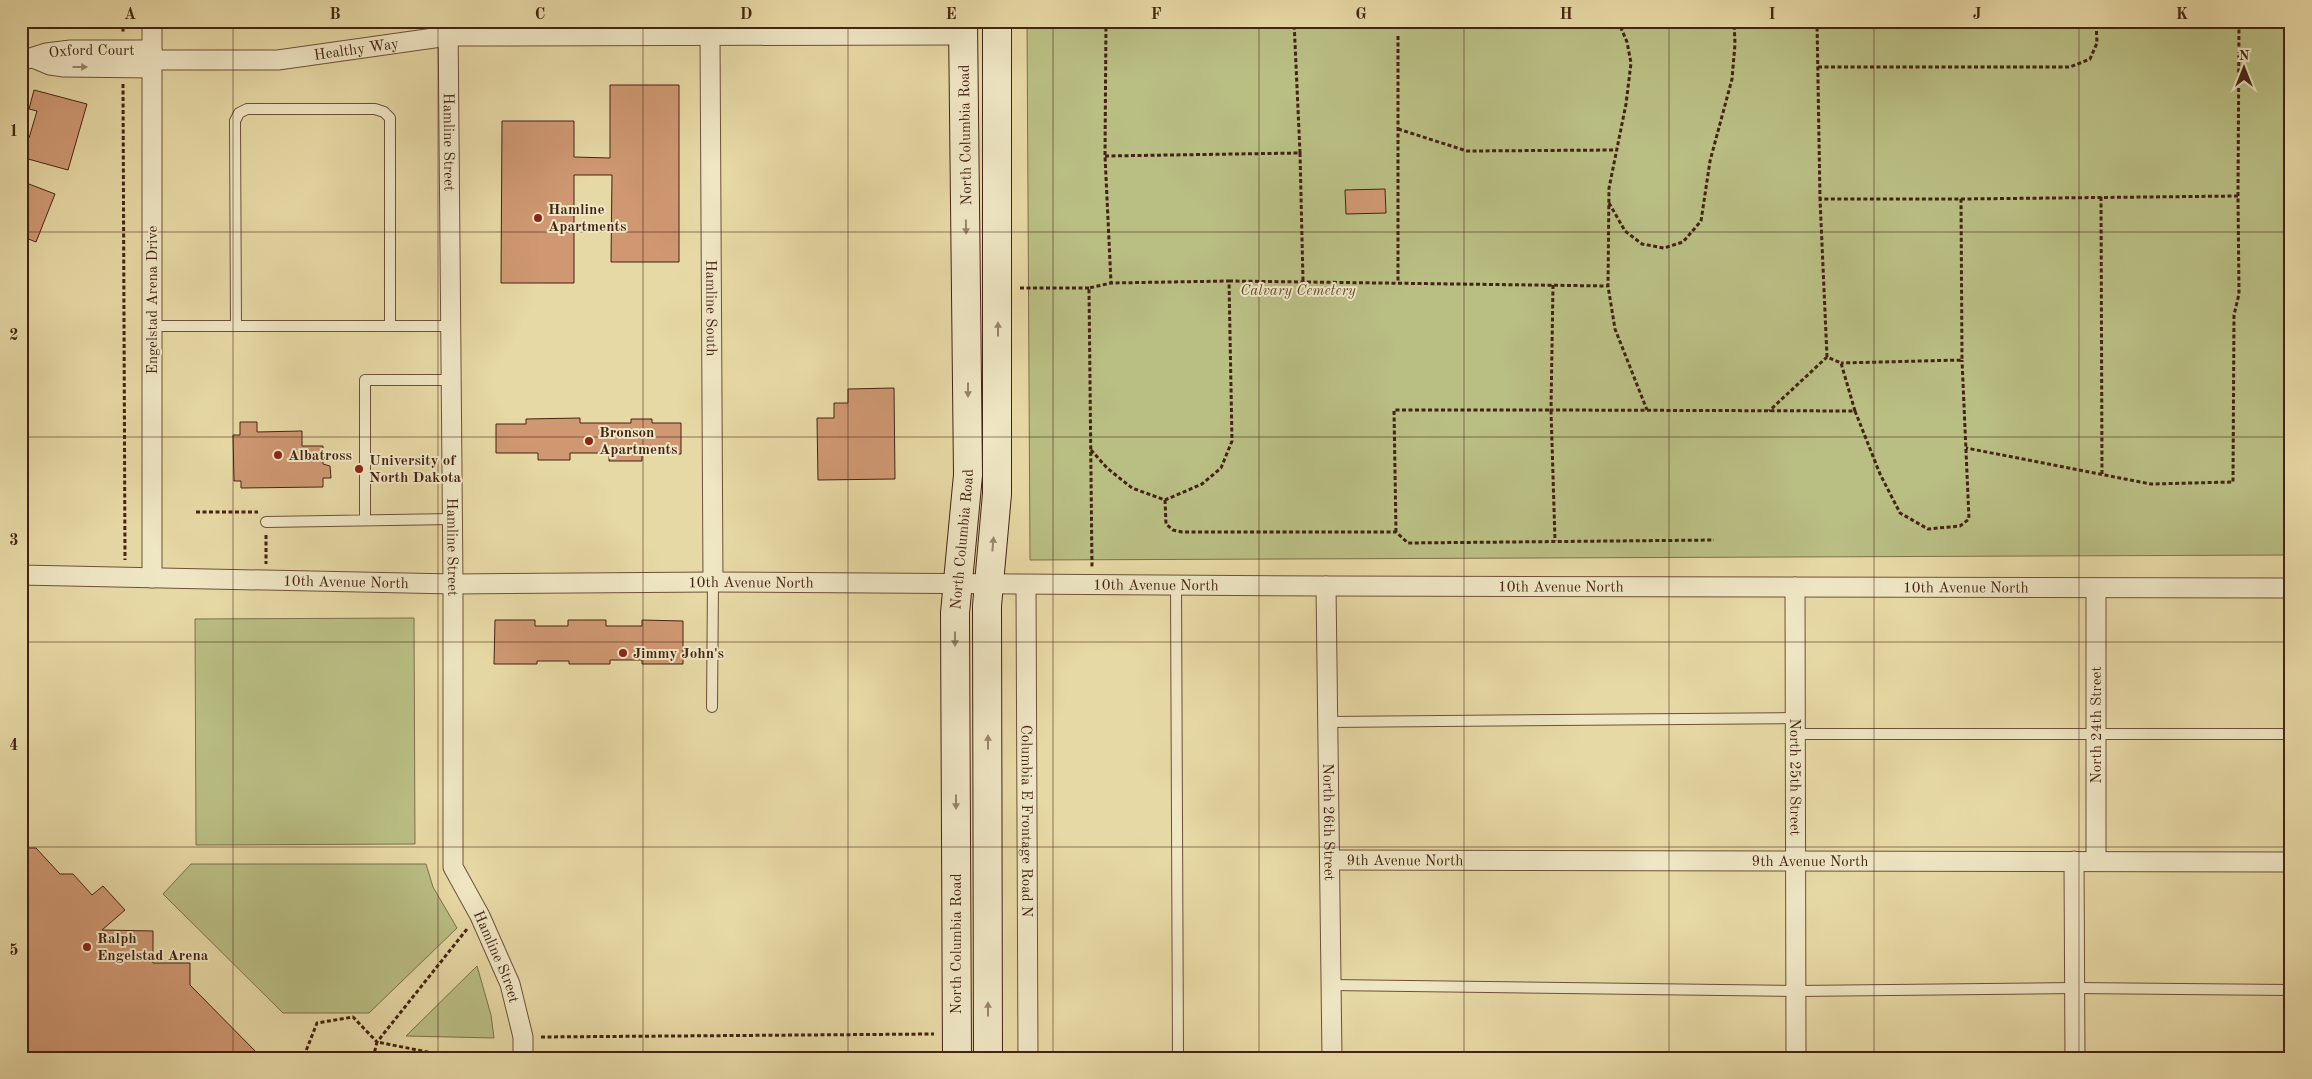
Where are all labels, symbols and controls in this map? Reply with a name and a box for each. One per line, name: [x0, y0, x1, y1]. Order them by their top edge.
text: A: [124, 7, 136, 23]
text: B: [329, 7, 341, 23]
text: C: [535, 7, 545, 23]
text: D: [740, 7, 752, 23]
text: E: [945, 7, 957, 23]
text: F: [1151, 7, 1162, 23]
text: G: [1355, 7, 1367, 23]
text: H: [1559, 7, 1573, 23]
text: I: [1768, 7, 1776, 23]
text: J: [1973, 7, 1982, 23]
text: K: [2176, 7, 2188, 23]
street label: Healthy Way: [313, 37, 400, 64]
north arrow: [2220, 42, 2270, 92]
street label: Oxford Court: [48, 44, 135, 62]
text: N: [2239, 49, 2250, 63]
one-way arrow: [72, 63, 88, 71]
street label: North Columbia Road: [958, 64, 975, 206]
street label: Hamline Street: [440, 93, 456, 191]
text: 1: [9, 124, 19, 140]
place label: Hamline Apartments: [548, 203, 626, 235]
marker: Hamline Apartments: [532, 212, 544, 224]
one-way arrow: [963, 220, 971, 236]
street label: Engelstad Arena Drive: [146, 225, 161, 374]
street label: Hamline South: [702, 260, 718, 356]
park label: Calvary Cemetery: [1240, 284, 1356, 299]
one-way arrow: [994, 321, 1002, 337]
text: 2: [9, 328, 19, 344]
one-way arrow: [964, 382, 972, 398]
place label: Bronson Apartments: [599, 426, 677, 458]
marker: Bronson Apartments: [583, 435, 595, 447]
marker: Albatross: [272, 449, 284, 461]
place label: Albatross: [288, 449, 352, 464]
place label: University of North Dakota: [369, 454, 461, 486]
marker: University of North Dakota: [353, 463, 365, 475]
street label: North Columbia Road: [949, 469, 977, 610]
street label: Hamline Street: [443, 498, 459, 596]
text: 3: [9, 533, 19, 549]
one-way arrow: [989, 536, 997, 552]
street label: 10th Avenue North: [283, 574, 409, 592]
street label: 10th Avenue North: [688, 576, 814, 592]
street label: 10th Avenue North: [1093, 578, 1219, 594]
street label: 10th Avenue North: [1498, 580, 1624, 596]
street label: 10th Avenue North: [1903, 581, 2029, 596]
one-way arrow: [951, 631, 959, 647]
marker: Jimmy John's: [617, 647, 629, 659]
place label: Jimmy John's: [633, 647, 724, 662]
street label: North 24th Street: [2090, 666, 2105, 784]
street label: North 25th Street: [1786, 718, 1802, 836]
street label: Columbia E Frontage Road N: [1018, 725, 1033, 918]
one-way arrow: [983, 733, 991, 749]
text: 4: [9, 738, 19, 754]
street label: North 26th Street: [1319, 763, 1336, 881]
one-way arrow: [952, 794, 960, 810]
street label: 9th Avenue North: [1347, 854, 1463, 869]
street label: 9th Avenue North: [1752, 855, 1868, 870]
street label: North Columbia Road: [950, 873, 965, 1014]
street label: Hamline Street: [470, 909, 520, 1004]
place label: Ralph Engelstad Arena: [97, 932, 209, 964]
marker: Ralph Engelstad Arena: [81, 941, 93, 953]
text: 5: [9, 943, 19, 959]
one-way arrow: [984, 1001, 992, 1017]

